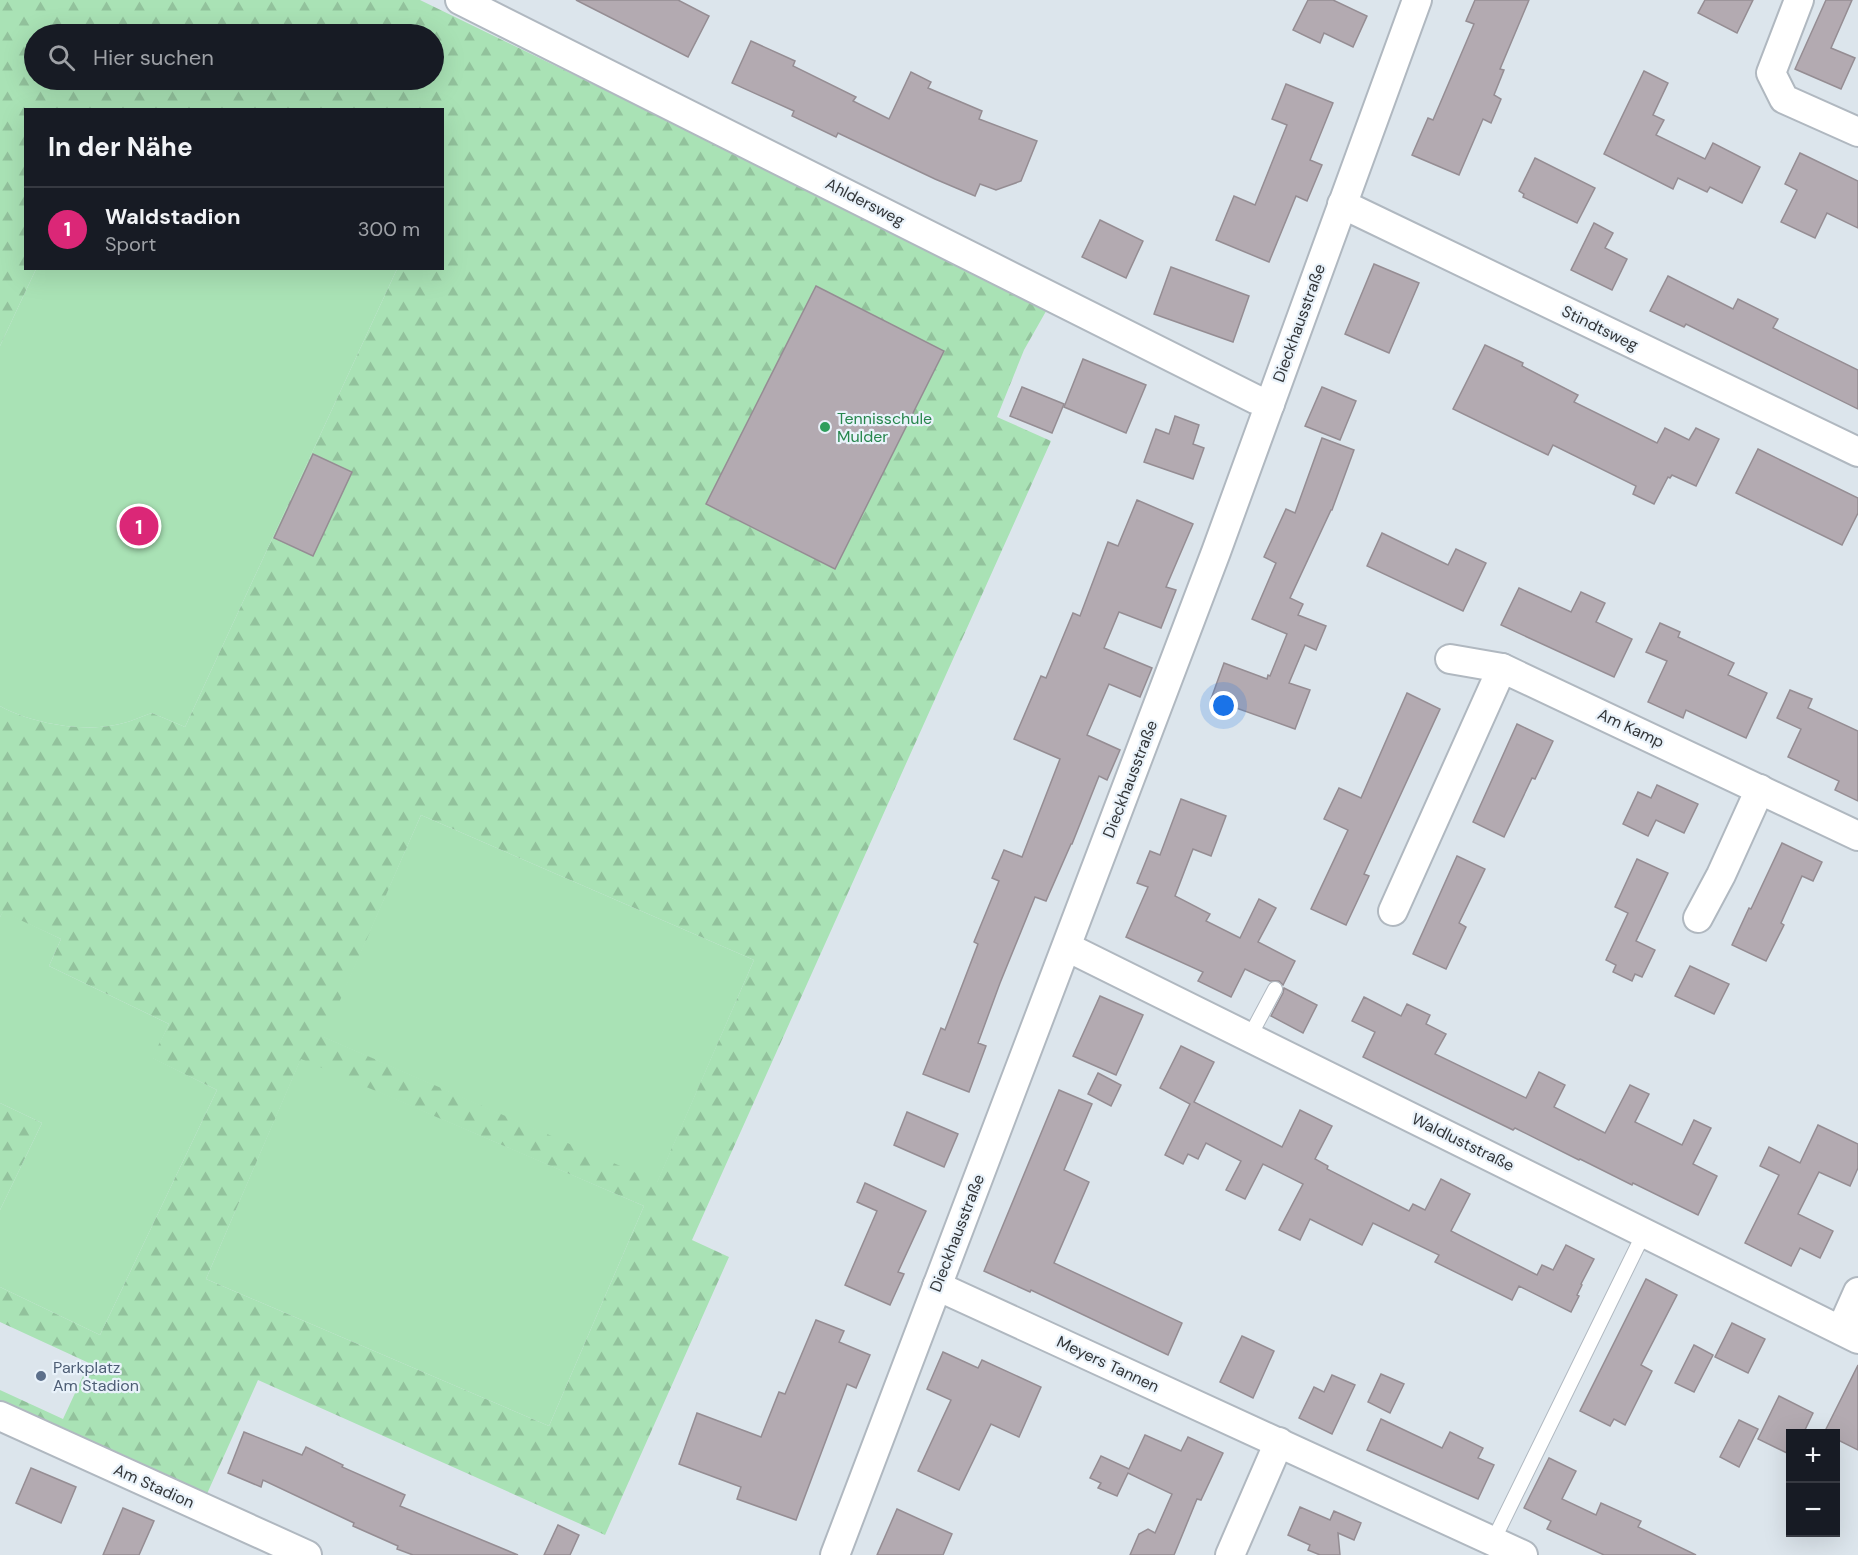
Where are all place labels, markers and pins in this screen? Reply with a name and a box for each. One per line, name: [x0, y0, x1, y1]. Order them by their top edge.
place label: Tennisschule Mulder: [837, 408, 932, 447]
marker: Tennisschule Mulder: [818, 420, 832, 434]
pin: 1: [120, 504, 158, 548]
place label: Parkplatz Am Stadion: [53, 1357, 139, 1396]
marker: Parkplatz Am Stadion: [34, 1369, 48, 1383]

